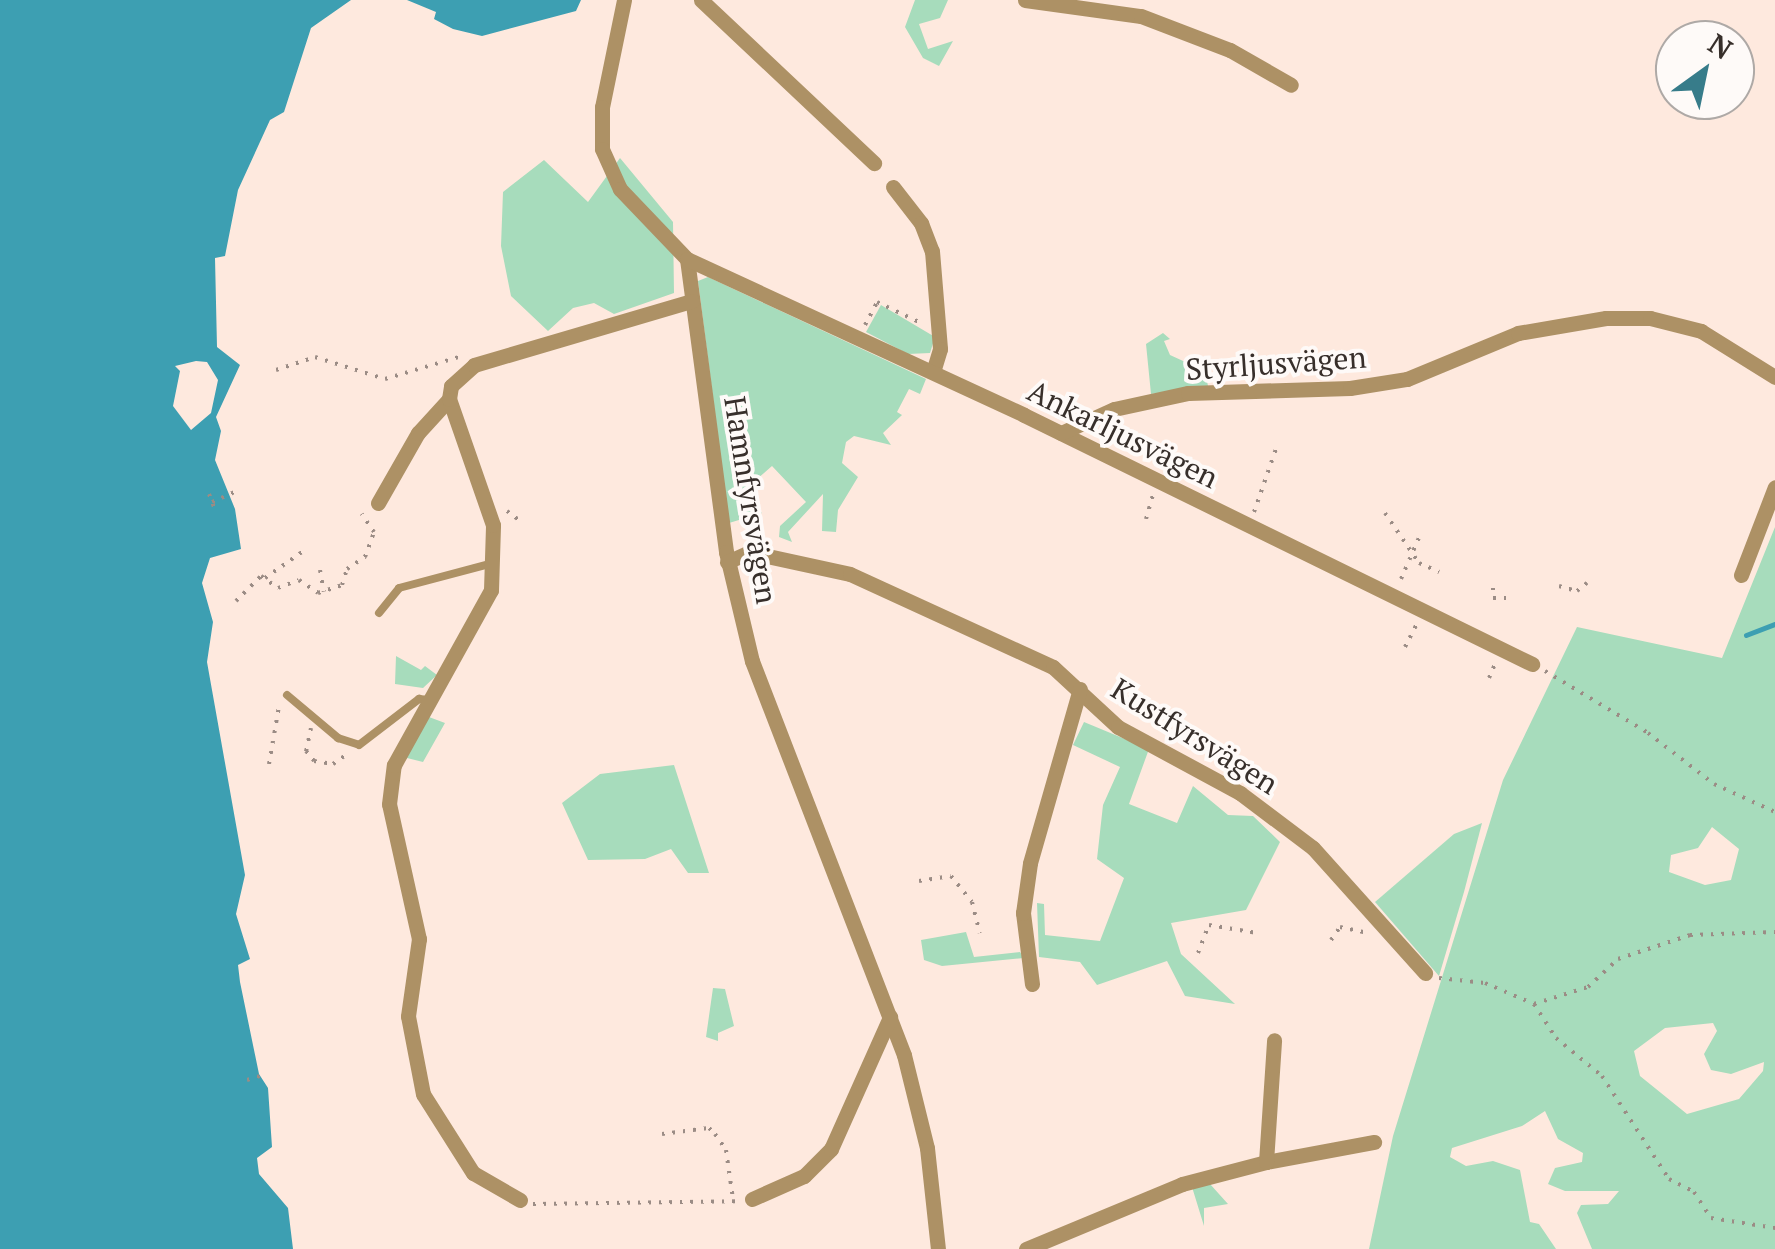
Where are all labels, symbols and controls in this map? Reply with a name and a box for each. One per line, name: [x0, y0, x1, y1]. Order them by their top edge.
north arrow: [1655, 20, 1755, 120]
text: N: [1702, 25, 1739, 67]
street label: Styrljusvägen: [1185, 339, 1367, 387]
street label: Ankarljusvägen: [1022, 372, 1224, 496]
street label: Hamnfyrsvägen: [717, 394, 785, 606]
street label: Kustfyrsvägen: [1105, 670, 1285, 802]

